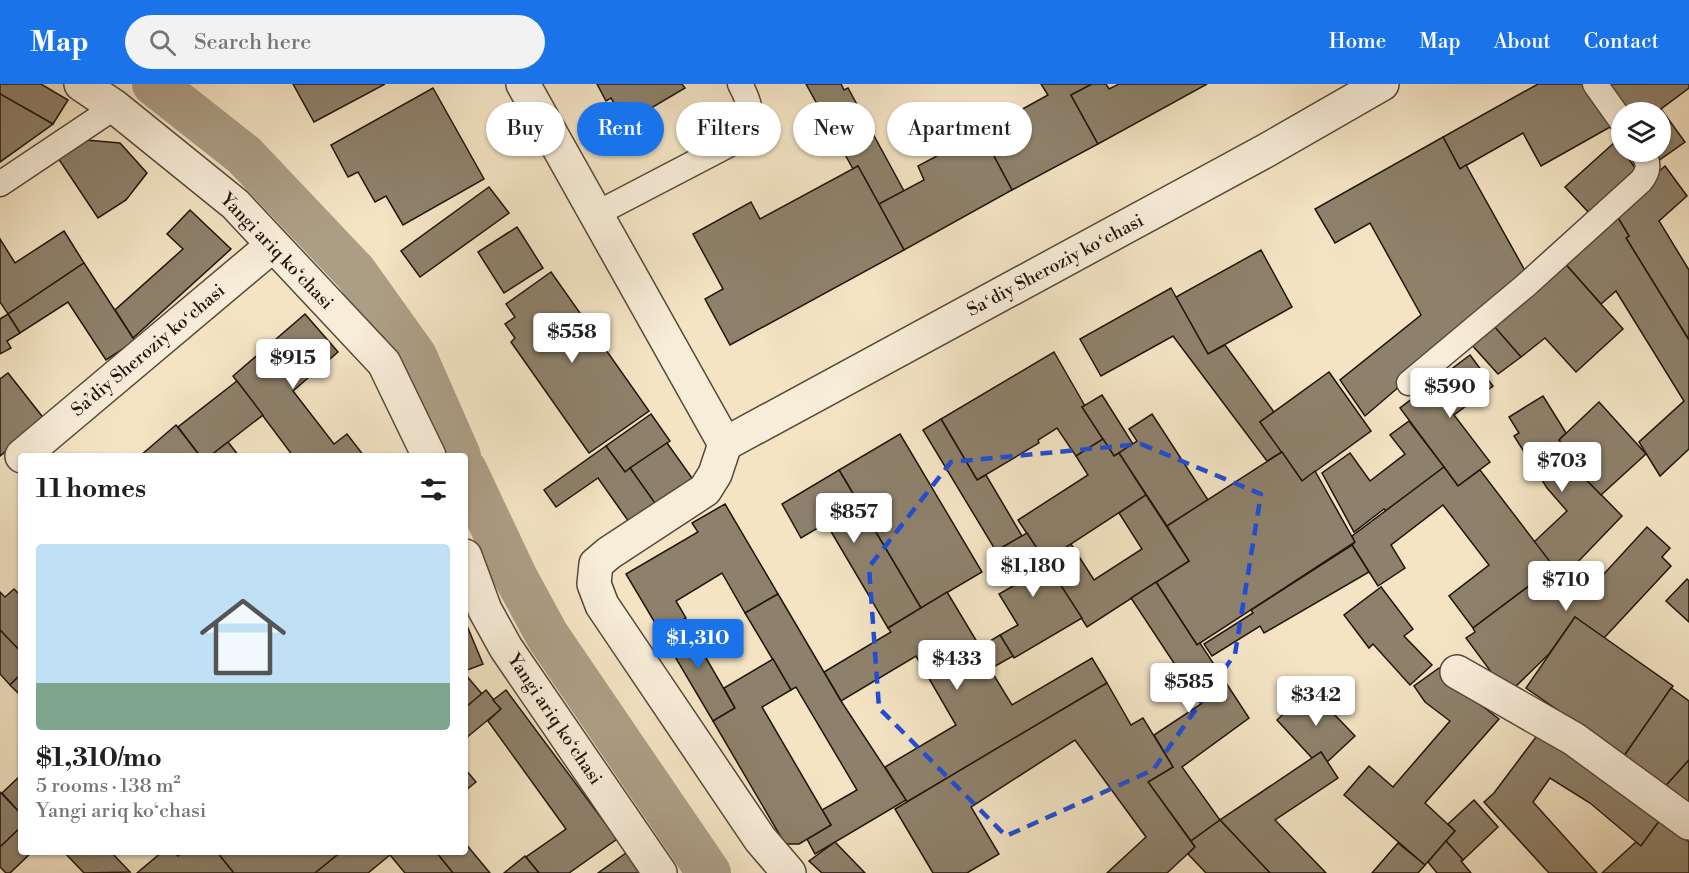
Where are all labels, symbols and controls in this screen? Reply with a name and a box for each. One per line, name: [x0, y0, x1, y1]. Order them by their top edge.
search box: [125, 15, 545, 69]
text: Map: [30, 25, 89, 60]
icon: search: [146, 26, 179, 59]
text: Search here: [194, 29, 311, 56]
text: Home: [1329, 29, 1386, 55]
text: Map: [1419, 29, 1461, 55]
text: About: [1494, 29, 1551, 55]
text: Contact: [1584, 29, 1659, 55]
chip: Buy: [486, 102, 565, 156]
chip: Rent: [577, 102, 664, 156]
chip: Filters: [676, 102, 781, 156]
chip: New: [793, 102, 875, 156]
chip: Apartment: [887, 102, 1032, 156]
map controls: [1611, 102, 1671, 162]
button: layers: [1611, 102, 1671, 162]
street label: Yangi ariq ko‘chasi: [214, 187, 338, 315]
street label: Saʻdiy Sheroziy koʻchasi: [963, 209, 1148, 322]
street label: Saʼdiy Sheroziy koʻchasi: [67, 279, 230, 422]
pin: $558: [536, 313, 608, 364]
text: $558: [547, 320, 597, 345]
pin: $915: [257, 339, 329, 390]
text: $915: [270, 346, 316, 371]
pin: $590: [1414, 368, 1486, 419]
text: $590: [1424, 375, 1476, 400]
pin: $703: [1526, 442, 1598, 493]
text: $703: [1537, 449, 1587, 474]
text: 11 homes: [36, 473, 146, 505]
icon: filters: [417, 473, 450, 506]
pin: $857: [818, 493, 890, 544]
text: $857: [830, 500, 878, 525]
pin: $1,180: [984, 547, 1082, 598]
text: $1,180: [1001, 554, 1065, 579]
pin: $710: [1530, 561, 1602, 612]
text: $710: [1542, 568, 1590, 593]
icon: home: [189, 583, 297, 691]
pin: $1,310: [649, 619, 747, 670]
text: $1,310: [667, 626, 729, 651]
pin: $433: [921, 640, 993, 691]
text: $433: [932, 647, 982, 672]
street label: Yangi ariq ko‘chasi: [502, 648, 607, 789]
pin: $585: [1153, 663, 1225, 714]
text: $585: [1164, 670, 1214, 695]
pin: $342: [1280, 676, 1352, 727]
text: $342: [1291, 683, 1341, 708]
text: $1,310/mo: [36, 742, 162, 774]
text: 5 rooms · 138 m²: [36, 774, 180, 799]
text: Yangi ariq ko‘chasi: [36, 799, 206, 824]

